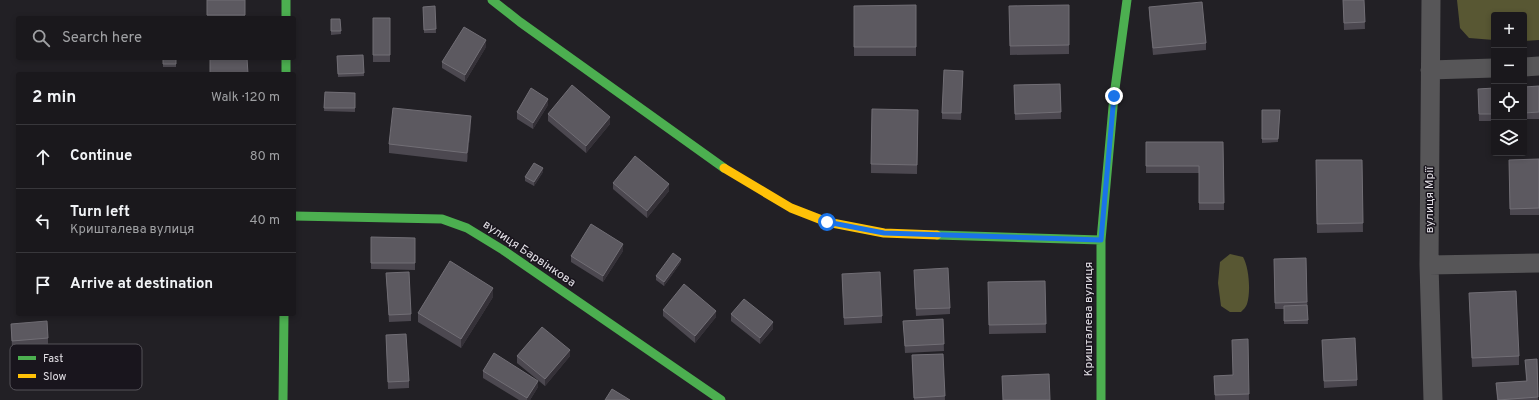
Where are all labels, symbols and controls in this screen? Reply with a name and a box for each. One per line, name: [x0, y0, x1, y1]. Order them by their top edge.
map controls: [1491, 12, 1527, 156]
button: +: [1491, 12, 1527, 48]
search box: [16, 16, 296, 60]
icon: search: [30, 27, 52, 49]
text: Search here: [62, 29, 142, 48]
button: −: [1491, 48, 1527, 84]
button: locate: [1491, 84, 1527, 120]
text: 2 min: [32, 87, 76, 109]
route end: [1105, 87, 1123, 105]
text: Walk · 120 m: [211, 90, 280, 106]
button: layers: [1491, 120, 1527, 156]
icon: ahead: [32, 146, 54, 168]
text: Continue: [70, 147, 132, 166]
text: 80 m: [250, 149, 280, 165]
street label: вулиця Мрії: [1422, 166, 1438, 233]
text: Turn left: [70, 203, 130, 222]
icon: left: [32, 210, 54, 232]
text: 40 m: [250, 213, 280, 229]
route start: [818, 213, 836, 231]
street label: вулиця Барвінкова: [479, 217, 579, 291]
text: Кришталева вулиця: [70, 222, 194, 238]
street label: Кришталева вулиця: [1081, 262, 1097, 376]
icon: arrive: [32, 274, 54, 296]
text: Arrive at destination: [70, 275, 213, 294]
legend: [10, 344, 142, 390]
text: Fast: [43, 352, 63, 366]
text: Slow: [43, 370, 66, 384]

